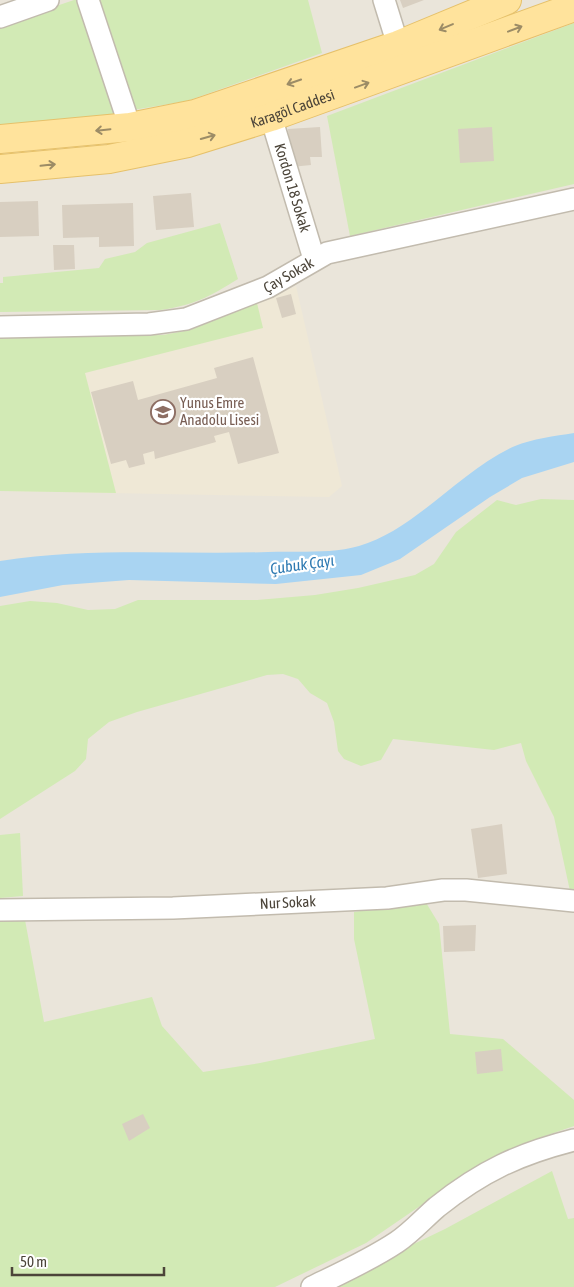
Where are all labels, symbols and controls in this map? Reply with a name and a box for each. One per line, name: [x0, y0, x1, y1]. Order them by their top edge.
one-way arrow: [439, 22, 454, 32]
one-way arrow: [506, 24, 522, 33]
one-way arrow: [286, 78, 302, 87]
one-way arrow: [354, 80, 369, 89]
street label: Karagöl Caddesi: [248, 86, 337, 131]
one-way arrow: [95, 125, 111, 135]
one-way arrow: [200, 132, 216, 142]
street label: Kordon 18 Sokak: [271, 141, 314, 234]
one-way arrow: [40, 160, 56, 170]
street label: Çay Sokak: [261, 253, 317, 296]
place label: Yunus Emre Anadolu Lisesi: [180, 394, 259, 428]
school or university icon: Yunus Emre Anadolu Lisesi: [150, 399, 176, 425]
water label: Çubuk Çayı: [269, 551, 336, 578]
street label: Nur Sokak: [259, 892, 317, 912]
scale bar: [12, 1244, 165, 1276]
text: 50 m: [20, 1253, 47, 1270]

